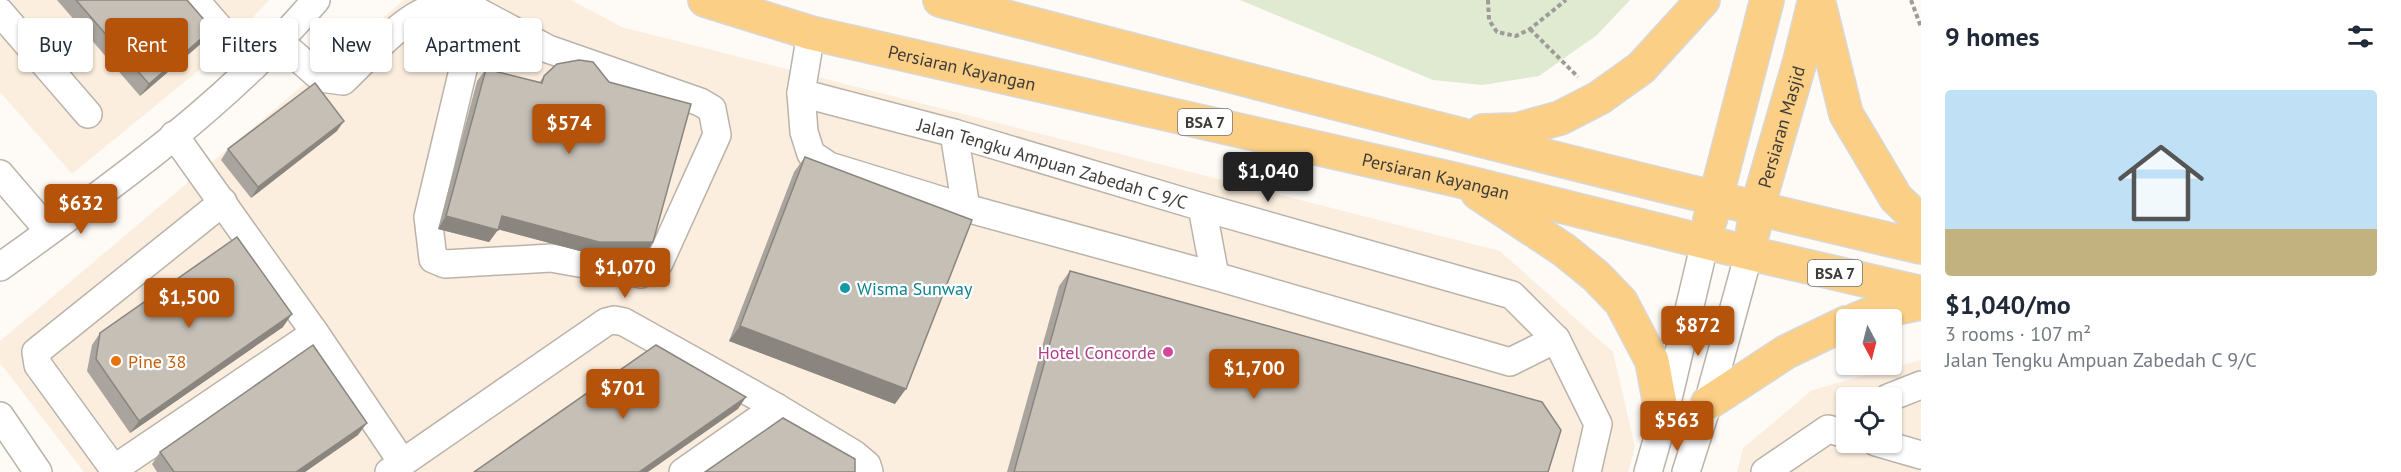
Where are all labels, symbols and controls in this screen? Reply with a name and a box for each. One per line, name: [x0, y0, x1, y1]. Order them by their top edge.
chip: Buy: [18, 18, 93, 72]
chip: Rent: [105, 18, 188, 72]
chip: Filters: [200, 18, 298, 72]
chip: New: [310, 18, 392, 72]
chip: Apartment: [404, 18, 542, 72]
text: 9 homes: [1945, 20, 2040, 53]
icon: filters: [2344, 20, 2377, 53]
street label: Persiaran Kayangan: [886, 39, 1038, 95]
street label: Persiaran Masjid: [1752, 63, 1809, 190]
pin: $574: [533, 104, 605, 155]
road number: BSA 7: [1178, 109, 1232, 135]
text: $574: [546, 110, 592, 136]
street label: Jalan Tengku Ampuan Zabedah C 9/C: [914, 112, 1190, 214]
icon: home: [2107, 129, 2215, 237]
street label: Persiaran Kayangan: [1360, 147, 1512, 204]
pin: $1,040: [1219, 152, 1317, 203]
text: $1,040: [1237, 158, 1299, 184]
pin: $632: [45, 184, 117, 235]
text: $632: [58, 190, 104, 216]
pin: $1,070: [576, 248, 674, 299]
text: $1,070: [594, 254, 656, 280]
road number: BSA 7: [1808, 260, 1862, 286]
place label: Wisma Sunway: [857, 277, 973, 300]
pin: $1,500: [140, 278, 238, 329]
marker: Wisma Sunway: [838, 281, 852, 295]
text: $1,500: [158, 284, 220, 310]
text: $1,040/mo: [1945, 288, 2071, 321]
pin: $872: [1662, 306, 1734, 357]
north arrow: [1836, 309, 1902, 375]
map controls: [1836, 309, 1902, 453]
text: $872: [1675, 312, 1721, 338]
text: 3 rooms · 107 m²: [1945, 321, 2091, 347]
place label: Hotel Concorde: [1038, 341, 1156, 364]
marker: Hotel Concorde: [1161, 345, 1175, 359]
text: Jalan Tengku Ampuan Zabedah C 9/C: [1945, 347, 2257, 373]
pin: $1,700: [1205, 349, 1303, 400]
place label: Pine 38: [128, 350, 186, 373]
marker: Pine 38: [109, 354, 123, 368]
text: $1,700: [1223, 355, 1285, 381]
pin: $701: [587, 369, 659, 420]
text: $701: [600, 375, 646, 401]
button: locate: [1836, 387, 1902, 453]
pin: $563: [1641, 401, 1713, 452]
text: $563: [1654, 407, 1700, 433]

